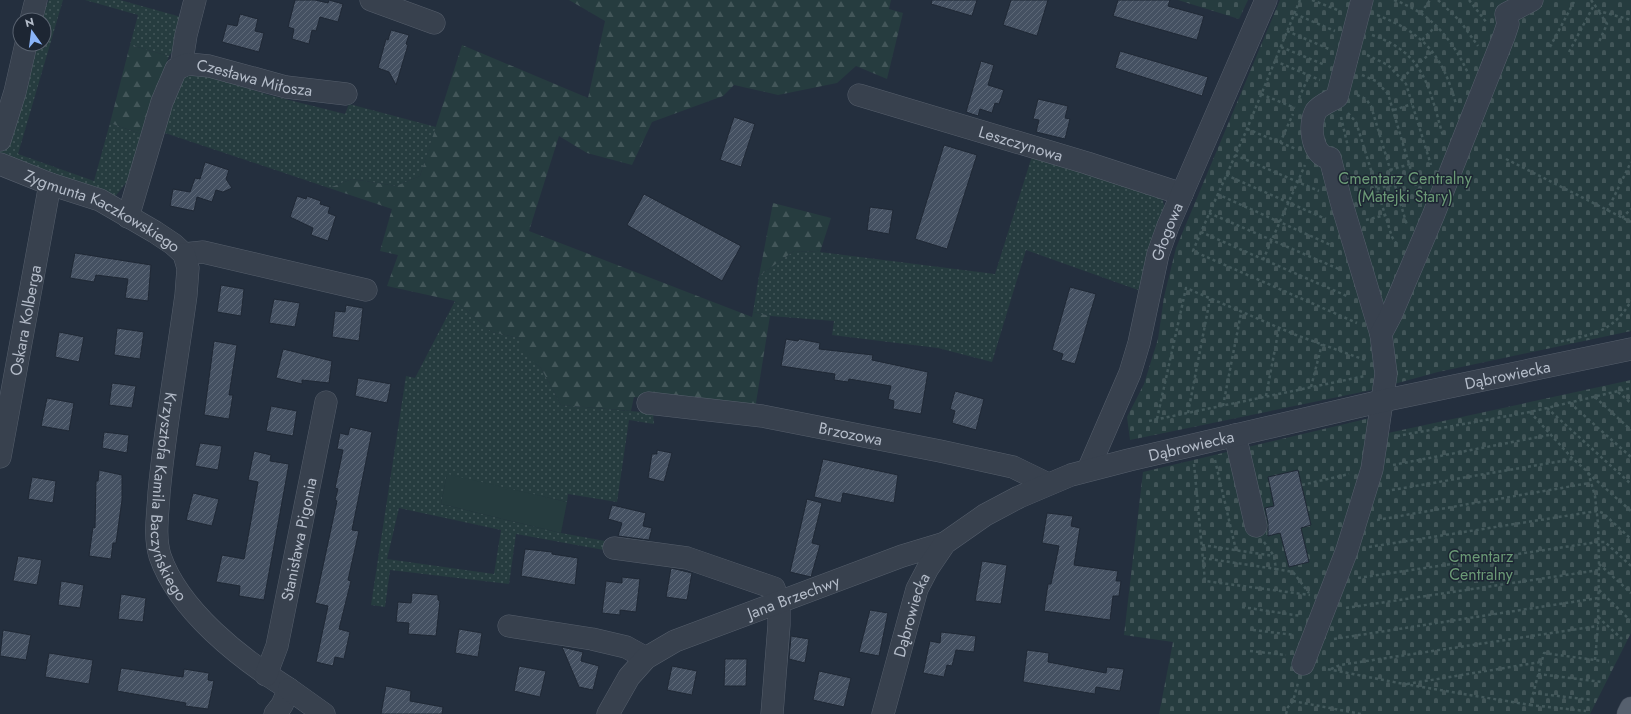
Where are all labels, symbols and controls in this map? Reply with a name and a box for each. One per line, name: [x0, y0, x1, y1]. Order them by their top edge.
north arrow: [12, 12, 52, 52]
text: N: [23, 13, 36, 31]
street label: Czesława Miłosza: [196, 53, 314, 102]
street label: Leszczynowa: [976, 120, 1066, 167]
street label: Zygmunta Kaczkowskiego: [21, 163, 186, 257]
park label: Cmentarz Centralny (Matejki Stary): [1338, 167, 1473, 208]
street label: Głogowa: [1145, 199, 1188, 263]
street label: Oskara Kolberga: [4, 263, 46, 378]
street label: Dąbrowiecka: [1462, 355, 1552, 395]
street label: Krzysztofa Kamila Baczyńskiego: [145, 391, 193, 606]
street label: Brzozowa: [817, 416, 885, 451]
street label: Dąbrowiecka: [1146, 424, 1236, 467]
street label: Stanisława Pigonia: [275, 476, 322, 603]
park label: Cmentarz Centralny: [1449, 545, 1514, 586]
street label: Jana Brzechwy: [742, 569, 844, 625]
street label: Dąbrowiecka: [887, 569, 935, 660]

